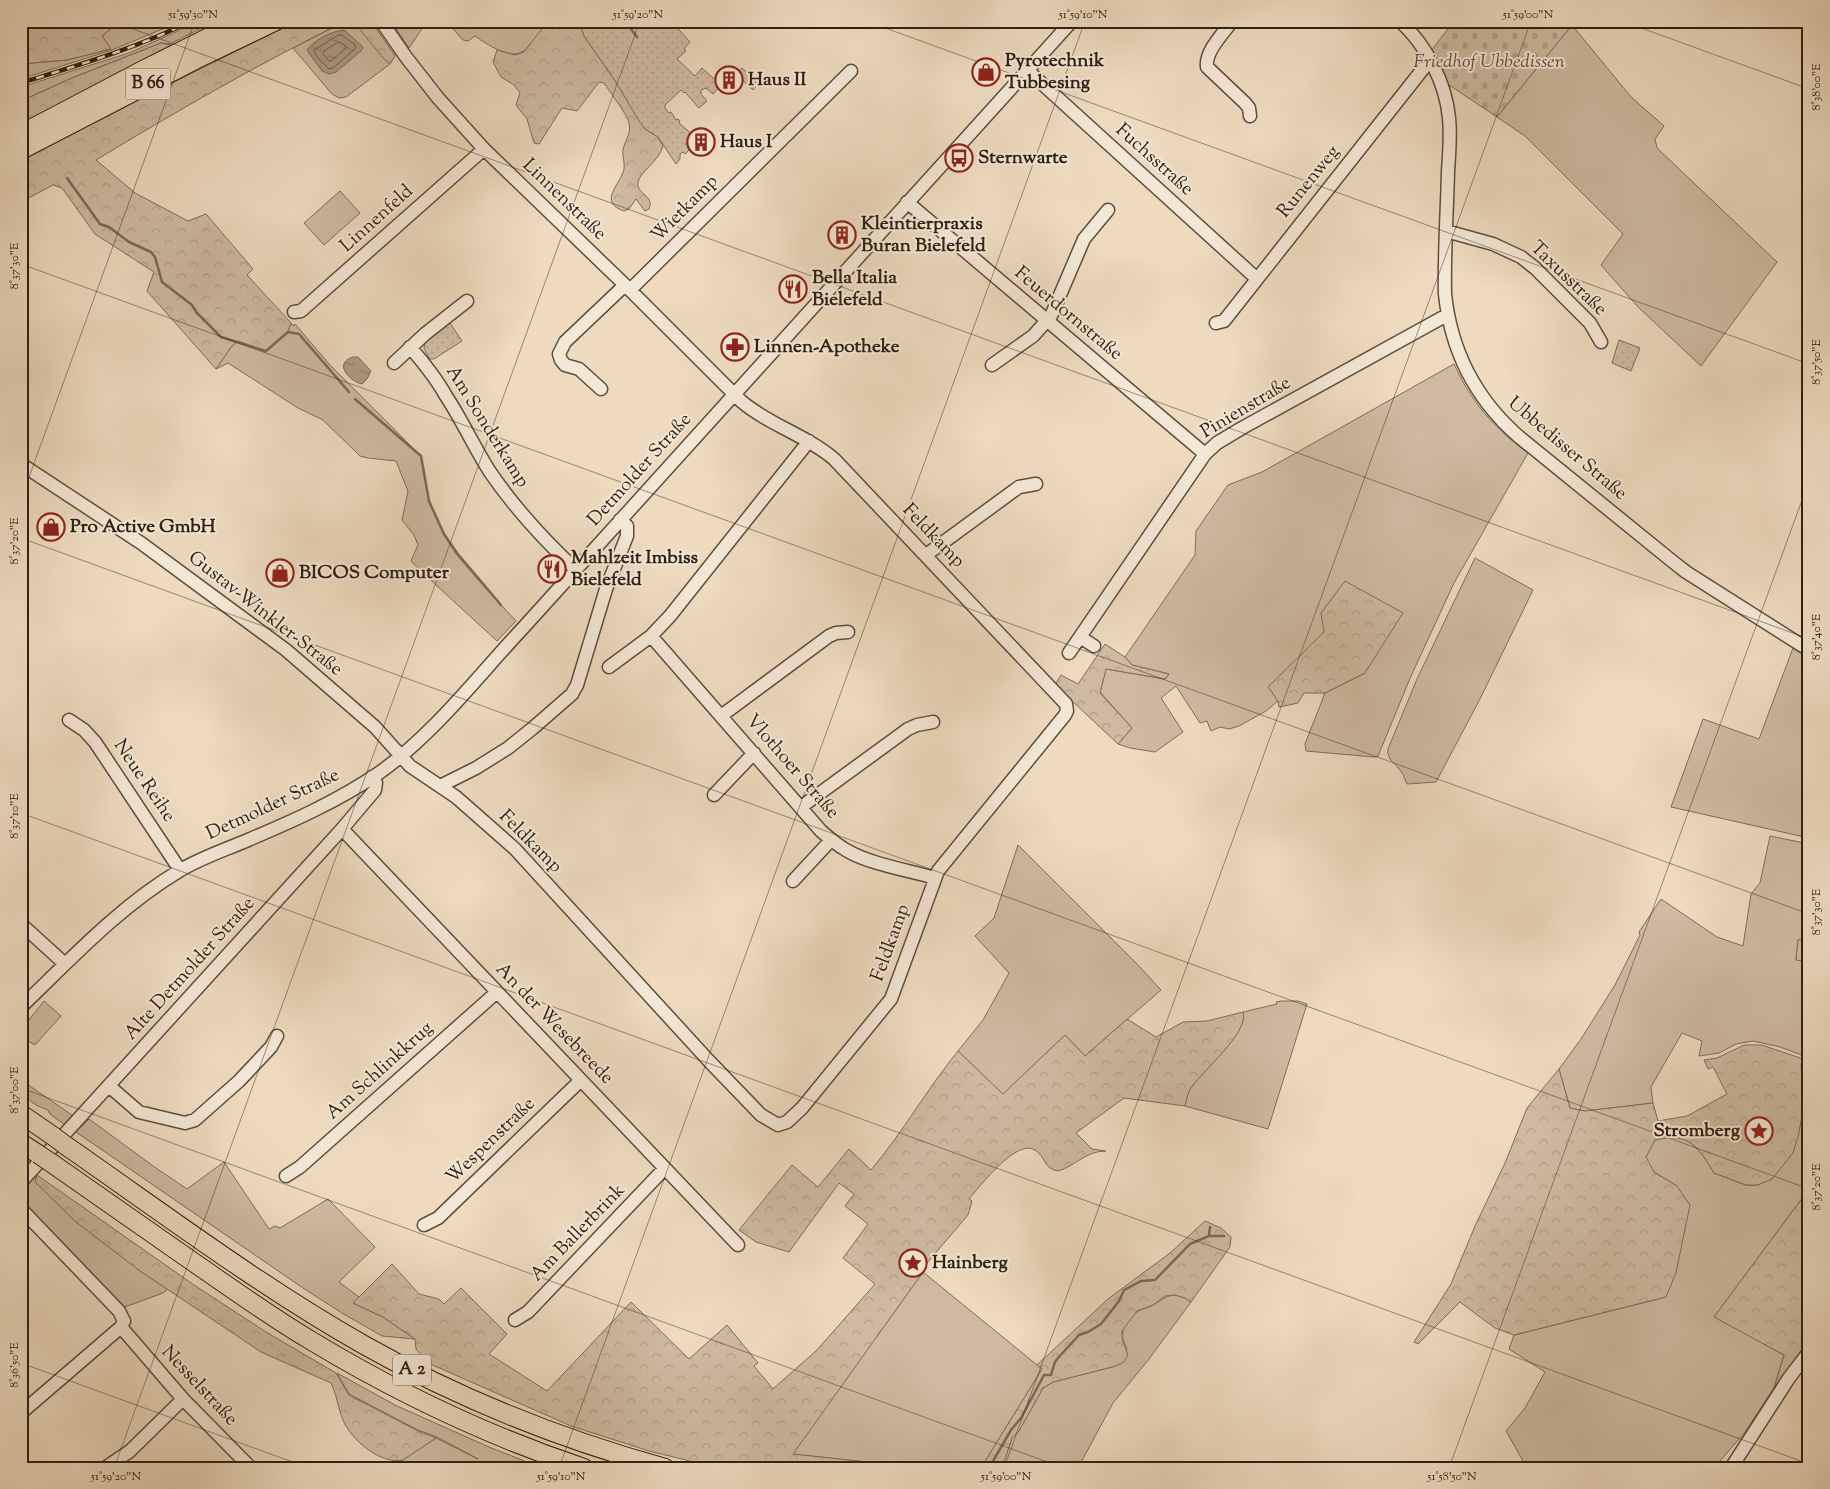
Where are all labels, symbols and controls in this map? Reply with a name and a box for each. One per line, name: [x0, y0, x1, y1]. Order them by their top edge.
text: 51°59'30"N: [167, 6, 218, 24]
text: 51°59'20"N: [612, 6, 664, 24]
text: 51°59'10"N: [1058, 6, 1108, 24]
text: 51°59'00"N: [1502, 6, 1554, 24]
place label: Pyrotechnik Tubbesing: [1005, 48, 1105, 97]
park label: Friedhof Ubbedissen: [1413, 49, 1565, 76]
shop icon: Pyrotechnik Tubbesing: [971, 57, 1001, 87]
text: 8°38'00"E: [1808, 63, 1826, 111]
building icon: Haus II: [714, 65, 744, 95]
place label: Haus II: [748, 67, 807, 94]
road number: B 66: [126, 68, 170, 100]
street label: Fuchsstraße: [1109, 118, 1199, 203]
building icon: Haus I: [686, 127, 716, 157]
place label: Haus I: [720, 129, 773, 156]
street label: Runenweg: [1271, 140, 1347, 224]
bus stop icon: Sternwarte: [944, 143, 974, 173]
place label: Sternwarte: [978, 145, 1068, 172]
street label: Linnenstraße: [516, 153, 612, 247]
street label: Wietkamp: [645, 169, 725, 249]
street label: Linnenfeld: [335, 179, 420, 259]
place label: Kleintierpraxis Buran Bielefeld: [861, 211, 986, 260]
building icon: Kleintierpraxis Buran Bielefeld: [827, 220, 857, 250]
street label: Taxusstraße: [1523, 235, 1613, 323]
text: 8°37'30"E: [6, 242, 24, 289]
street label: Feuerdornstraße: [1008, 261, 1128, 368]
place label: Bella Italia Bielefeld: [812, 265, 897, 314]
restaurant icon: Bella Italia Bielefeld: [778, 274, 808, 304]
pharmacy icon: Linnen-Apotheke: [720, 332, 750, 362]
place label: Linnen-Apotheke: [754, 334, 900, 361]
text: 8°37'50"E: [1808, 338, 1826, 385]
street label: Am Sonderkamp: [439, 361, 535, 493]
street label: Pinienstraße: [1196, 370, 1296, 446]
street label: Ubbedisser Straße: [1501, 391, 1633, 507]
street label: Detmolder Straße: [582, 407, 698, 533]
street label: Feldkamp: [895, 498, 971, 574]
shop icon: Pro Active GmbH: [36, 512, 66, 542]
place label: Pro Active GmbH: [70, 514, 217, 541]
text: 8°37'20"E: [6, 517, 24, 565]
street label: Gustav-Winkler-Straße: [182, 545, 348, 683]
place label: Mahlzeit Imbiss Bielefeld: [571, 545, 699, 594]
restaurant icon: Mahlzeit Imbiss Bielefeld: [537, 554, 567, 584]
shop icon: BICOS Computer: [265, 558, 295, 588]
place label: BICOS Computer: [299, 560, 450, 587]
text: 8°37'40"E: [1808, 613, 1826, 660]
street label: Vlothoer Straße: [739, 709, 845, 825]
street label: Neue Reihe: [106, 734, 182, 828]
street label: Detmolder Straße: [202, 762, 344, 848]
text: 8°37'10"E: [6, 793, 24, 839]
street label: Feldkamp: [492, 804, 568, 880]
text: 8°37'30"E: [1808, 888, 1826, 935]
street label: Alte Detmolder Straße: [118, 891, 262, 1047]
street label: Feldkamp: [865, 901, 917, 985]
street label: An der Wesebreede: [489, 957, 619, 1091]
street label: Am Schlinkkrug: [321, 1016, 439, 1126]
text: 8°37'00"E: [6, 1066, 24, 1114]
street label: Wespenstraße: [440, 1091, 542, 1191]
place icon: Stromberg: [1744, 1116, 1774, 1146]
place label: Stromberg: [1653, 1118, 1741, 1145]
text: 8°37'20"E: [1808, 1163, 1826, 1211]
street label: Am Ballerbrink: [524, 1178, 632, 1288]
place icon: Hainberg: [898, 1248, 928, 1278]
place label: Hainberg: [932, 1250, 1009, 1277]
street label: Nesselstraße: [155, 1340, 244, 1432]
text: 8°36'50"E: [6, 1342, 24, 1388]
road number: A 2: [393, 1354, 431, 1386]
text: 51°59'20"N: [90, 1468, 142, 1486]
text: 51°59'10"N: [536, 1468, 586, 1486]
text: 51°59'00"N: [980, 1468, 1032, 1486]
text: 51°58'50"N: [1426, 1468, 1477, 1486]

